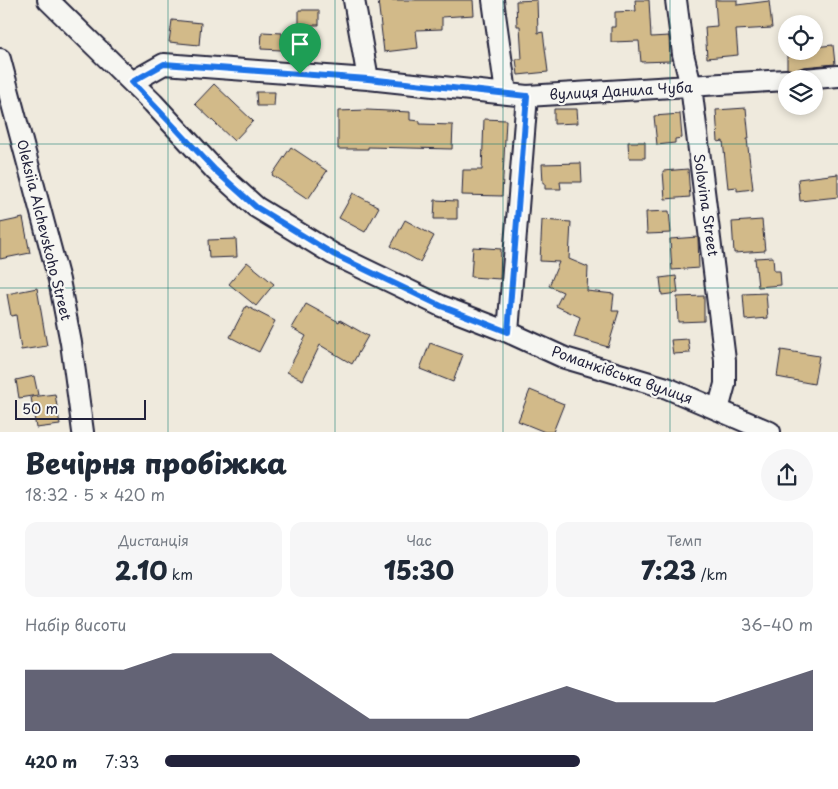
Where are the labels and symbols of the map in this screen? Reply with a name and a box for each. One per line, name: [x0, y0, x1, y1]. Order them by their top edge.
pin: [279, 23, 321, 74]
street label: вулиця Данила Чуба: [549, 76, 693, 105]
street label: Oleksiia Alchevskoho Street: [12, 137, 77, 323]
street label: Solovina Street: [689, 152, 724, 258]
street label: Романківська вулиця: [549, 340, 696, 409]
scale bar: [15, 397, 146, 420]

